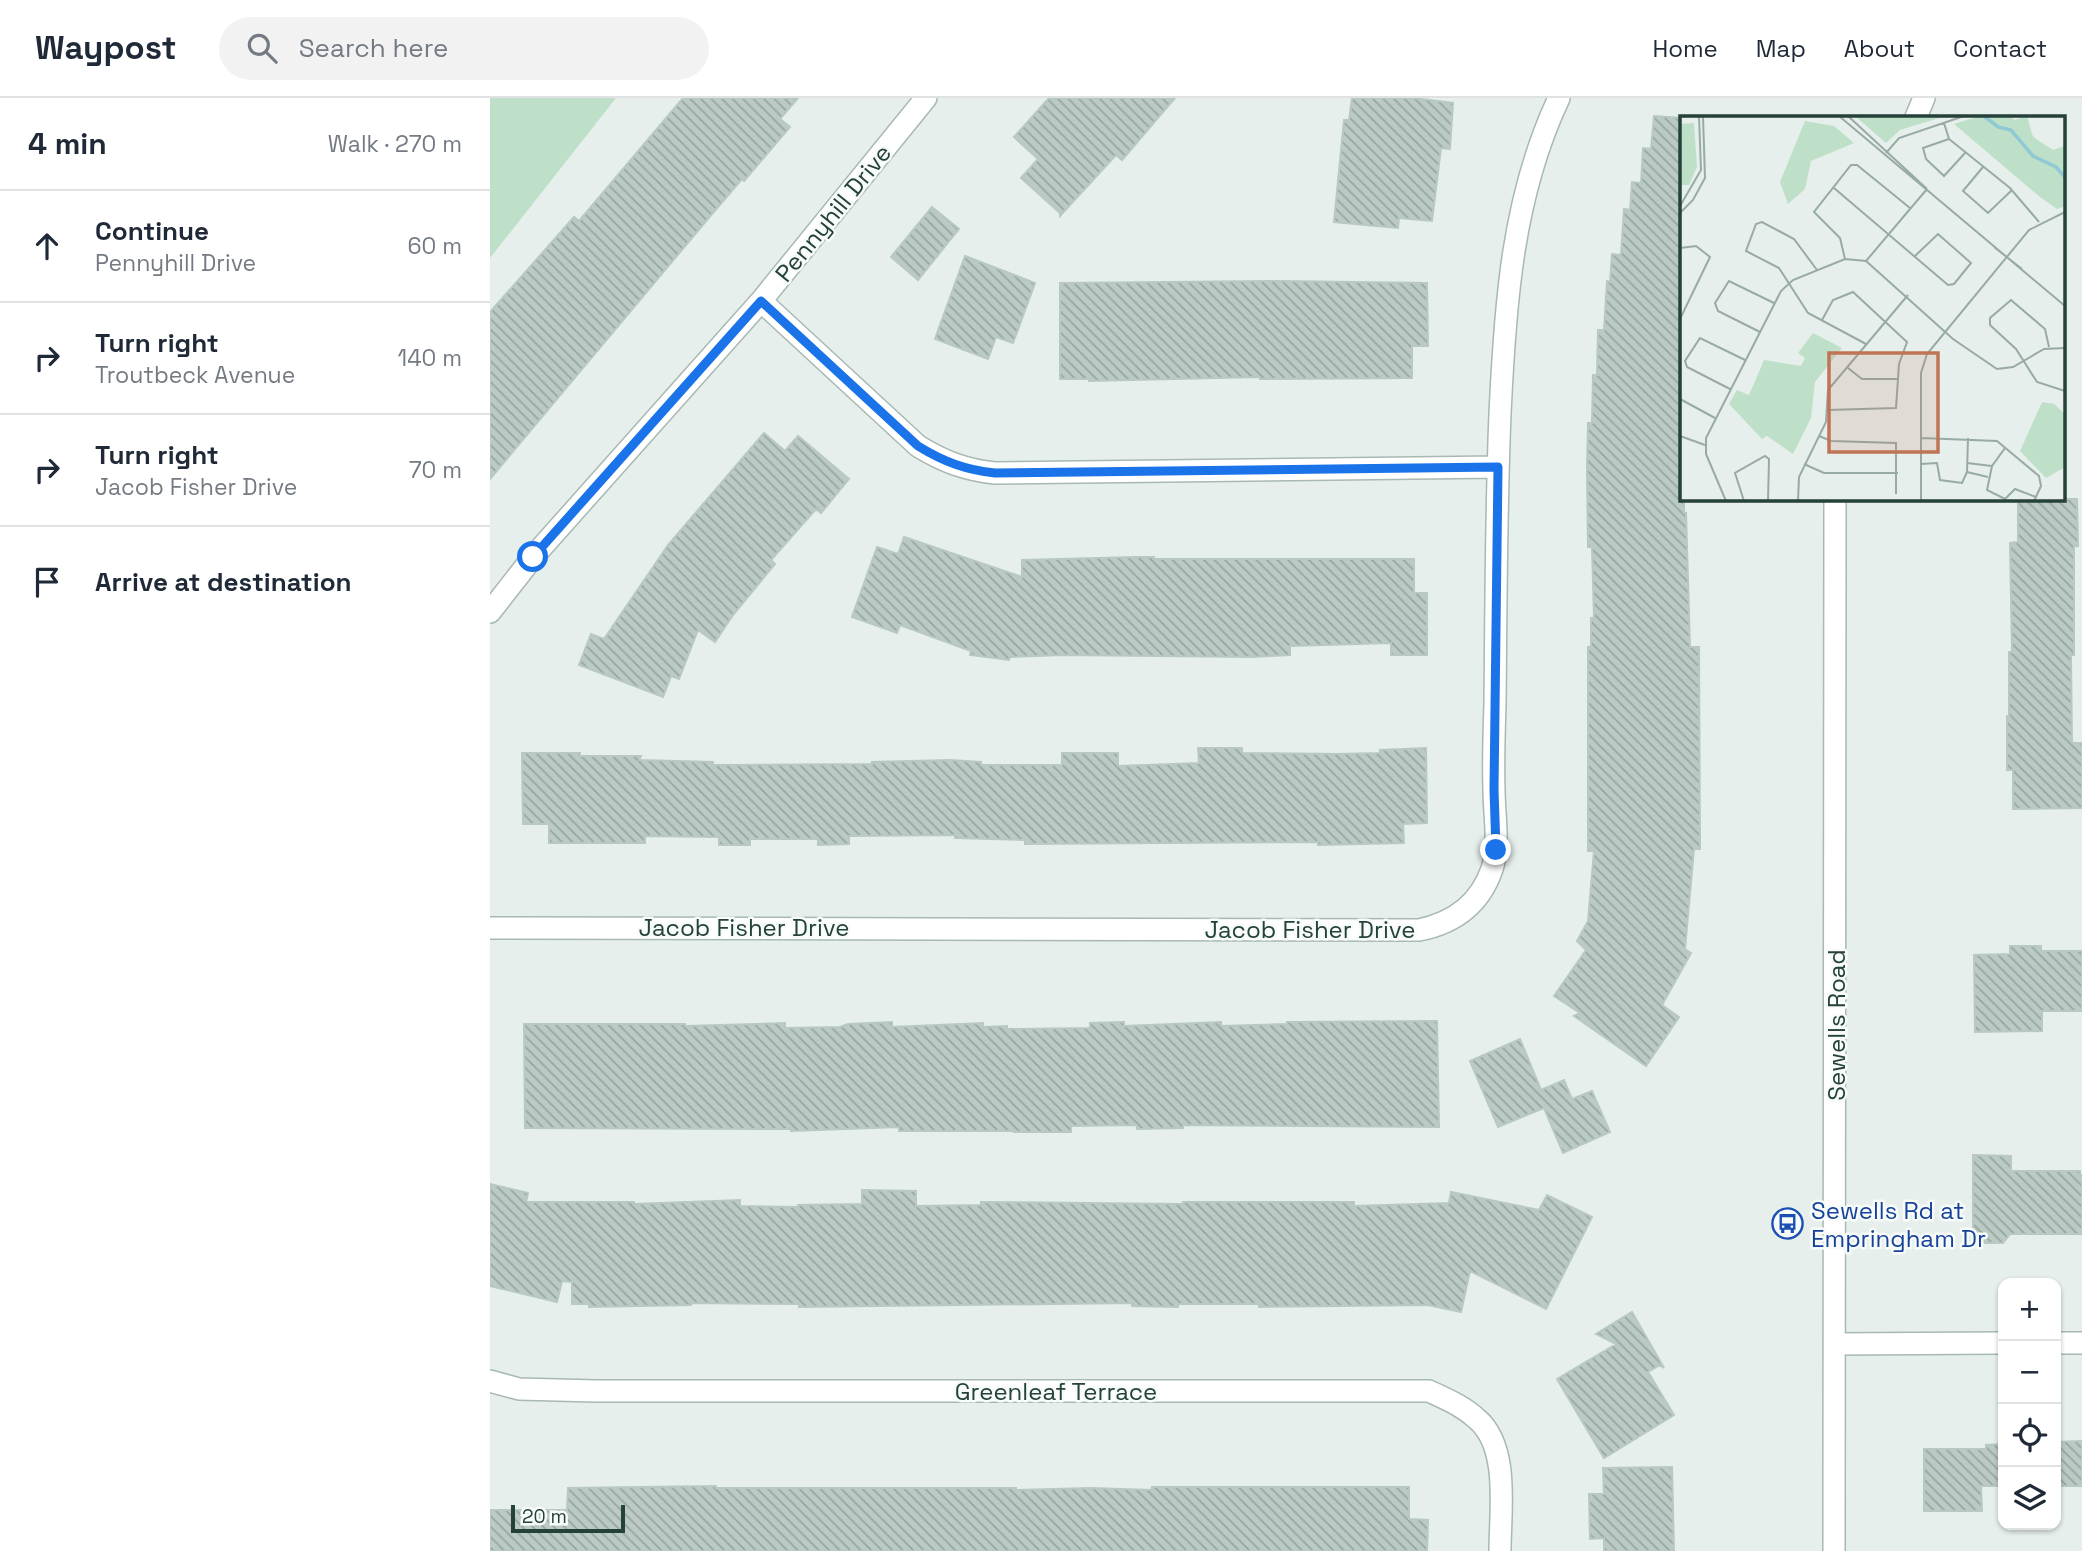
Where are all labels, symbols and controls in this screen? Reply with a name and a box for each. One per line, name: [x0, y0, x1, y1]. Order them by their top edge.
search box: [219, 17, 709, 80]
text: Waypost: [35, 27, 177, 69]
icon: search: [243, 29, 281, 67]
text: Search here: [299, 31, 448, 65]
text: Home: [1652, 33, 1718, 64]
text: Map: [1756, 33, 1806, 64]
text: About: [1844, 33, 1915, 64]
text: Contact: [1953, 33, 2047, 64]
inset map: [1680, 116, 2064, 500]
text: 4 min: [28, 124, 107, 163]
text: Walk · 270 m: [328, 129, 462, 159]
street label: Pennyhill Drive: [768, 138, 898, 288]
text: Continue: [95, 214, 209, 248]
icon: ahead: [28, 227, 66, 265]
text: 60 m: [407, 231, 462, 261]
text: Pennyhill Drive: [95, 248, 256, 278]
text: Turn right: [95, 326, 219, 360]
icon: right: [28, 339, 66, 377]
text: 140 m: [398, 343, 462, 373]
text: Troutbeck Avenue: [95, 360, 295, 390]
text: Turn right: [95, 438, 219, 472]
icon: right: [28, 451, 66, 489]
text: 70 m: [409, 455, 462, 485]
text: Jacob Fisher Drive: [95, 472, 297, 502]
route start: [517, 541, 548, 572]
icon: arrive: [28, 563, 66, 601]
text: Arrive at destination: [95, 565, 352, 599]
route end: [1480, 834, 1511, 865]
street label: Jacob Fisher Drive: [638, 912, 850, 943]
street label: Jacob Fisher Drive: [1204, 914, 1416, 945]
street label: Sewells Road: [1821, 949, 1852, 1101]
place label: Sewells Rd at Empringham Dr: [1811, 1195, 1986, 1254]
bus stop icon: Sewells Rd at Empringham Dr: [1771, 1207, 1805, 1241]
map controls: [1998, 1278, 2061, 1530]
button: +: [1998, 1278, 2061, 1341]
button: −: [1998, 1341, 2061, 1404]
street label: Greenleaf Terrace: [955, 1376, 1157, 1407]
button: locate: [1998, 1404, 2061, 1467]
button: layers: [1998, 1467, 2061, 1530]
scale bar: [511, 1502, 625, 1534]
text: 20 m: [522, 1504, 567, 1529]

